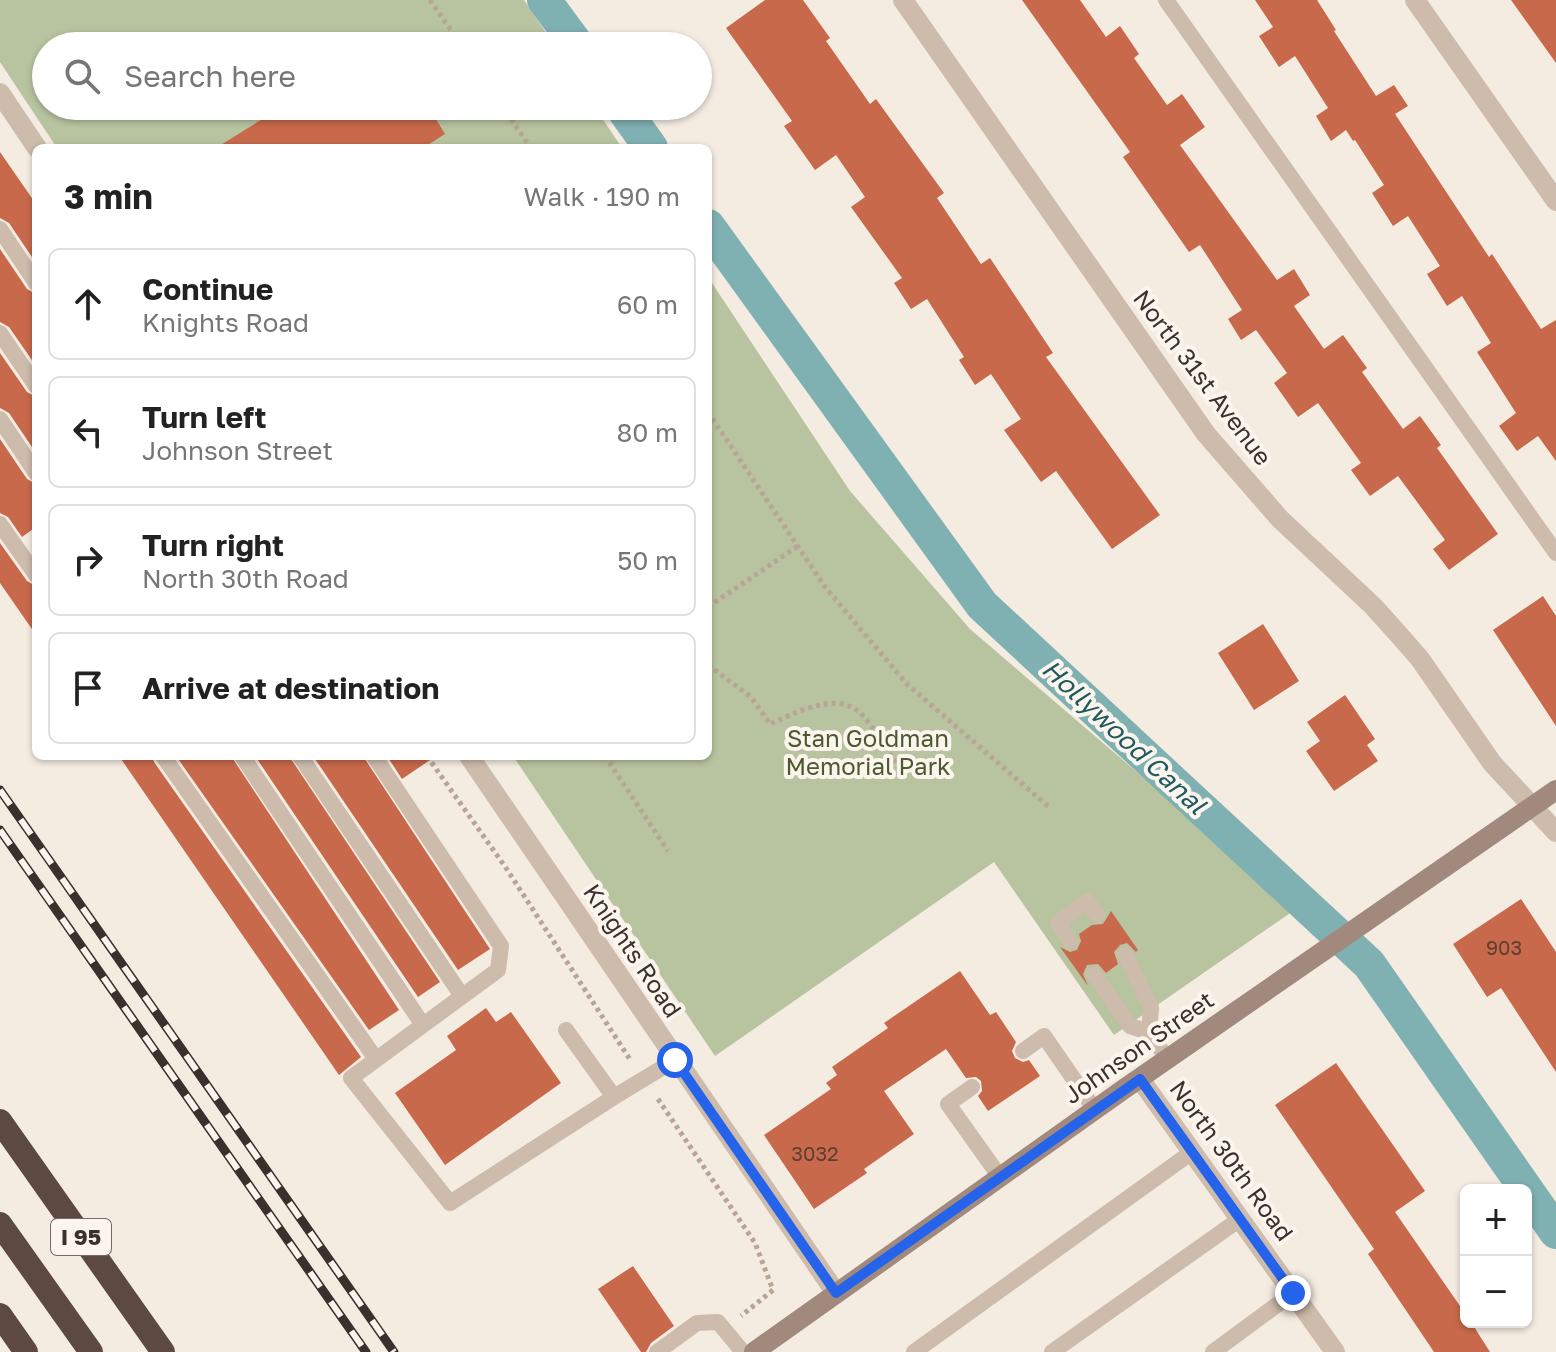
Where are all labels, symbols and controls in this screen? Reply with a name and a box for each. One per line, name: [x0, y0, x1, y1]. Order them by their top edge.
search box: [32, 32, 712, 120]
icon: search: [60, 54, 104, 98]
text: Search here: [124, 58, 296, 94]
text: 3 min: [64, 176, 153, 216]
text: Walk · 190 m: [524, 181, 680, 212]
text: Continue: [142, 271, 273, 307]
icon: ahead: [66, 282, 110, 326]
street label: North 31st Avenue: [1128, 284, 1278, 470]
text: 60 m: [617, 289, 678, 320]
text: Knights Road: [142, 307, 309, 338]
text: Turn left: [142, 399, 267, 435]
icon: left: [66, 410, 110, 454]
text: 80 m: [617, 417, 678, 448]
text: Johnson Street: [142, 435, 333, 466]
text: Turn right: [142, 527, 284, 563]
icon: right: [66, 538, 110, 582]
text: 50 m: [617, 545, 678, 576]
text: North 30th Road: [142, 563, 349, 594]
water label: Hollywood Canal: [1036, 653, 1214, 822]
icon: arrive: [66, 666, 110, 710]
text: Arrive at destination: [142, 670, 439, 706]
park label: Stan Goldman Memorial Park: [785, 723, 951, 780]
street label: Knights Road: [578, 878, 688, 1022]
house number: 903: [1486, 935, 1522, 959]
street label: Johnson Street: [1058, 984, 1219, 1109]
route start: [657, 1042, 693, 1078]
street label: North 30th Road: [1164, 1074, 1300, 1246]
house number: 3032: [791, 1141, 839, 1165]
map controls: [1460, 1184, 1532, 1328]
button: +: [1460, 1184, 1532, 1256]
road number: I 95: [51, 1219, 111, 1255]
button: −: [1460, 1256, 1532, 1328]
route end: [1275, 1275, 1311, 1311]

